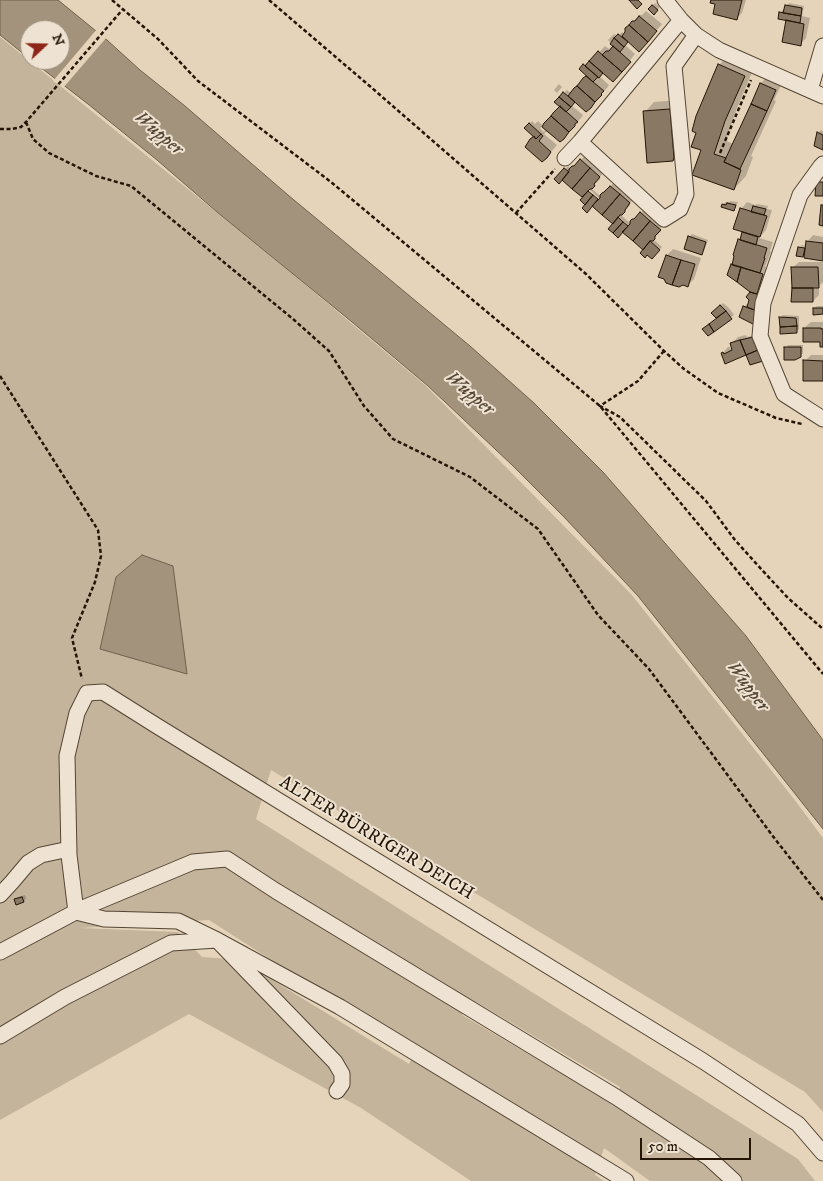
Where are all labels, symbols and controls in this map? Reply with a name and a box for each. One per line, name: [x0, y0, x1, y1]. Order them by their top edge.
north arrow: [20, 20, 70, 70]
text: N: [48, 31, 69, 49]
water label: Wupper: [129, 107, 187, 161]
water label: Wupper: [440, 367, 498, 421]
water label: Wupper: [721, 657, 773, 717]
street label: ALTER BÜRRIGER DEICH: [275, 772, 477, 906]
scale bar: [643, 1128, 754, 1160]
text: 50 m: [648, 1137, 678, 1156]

